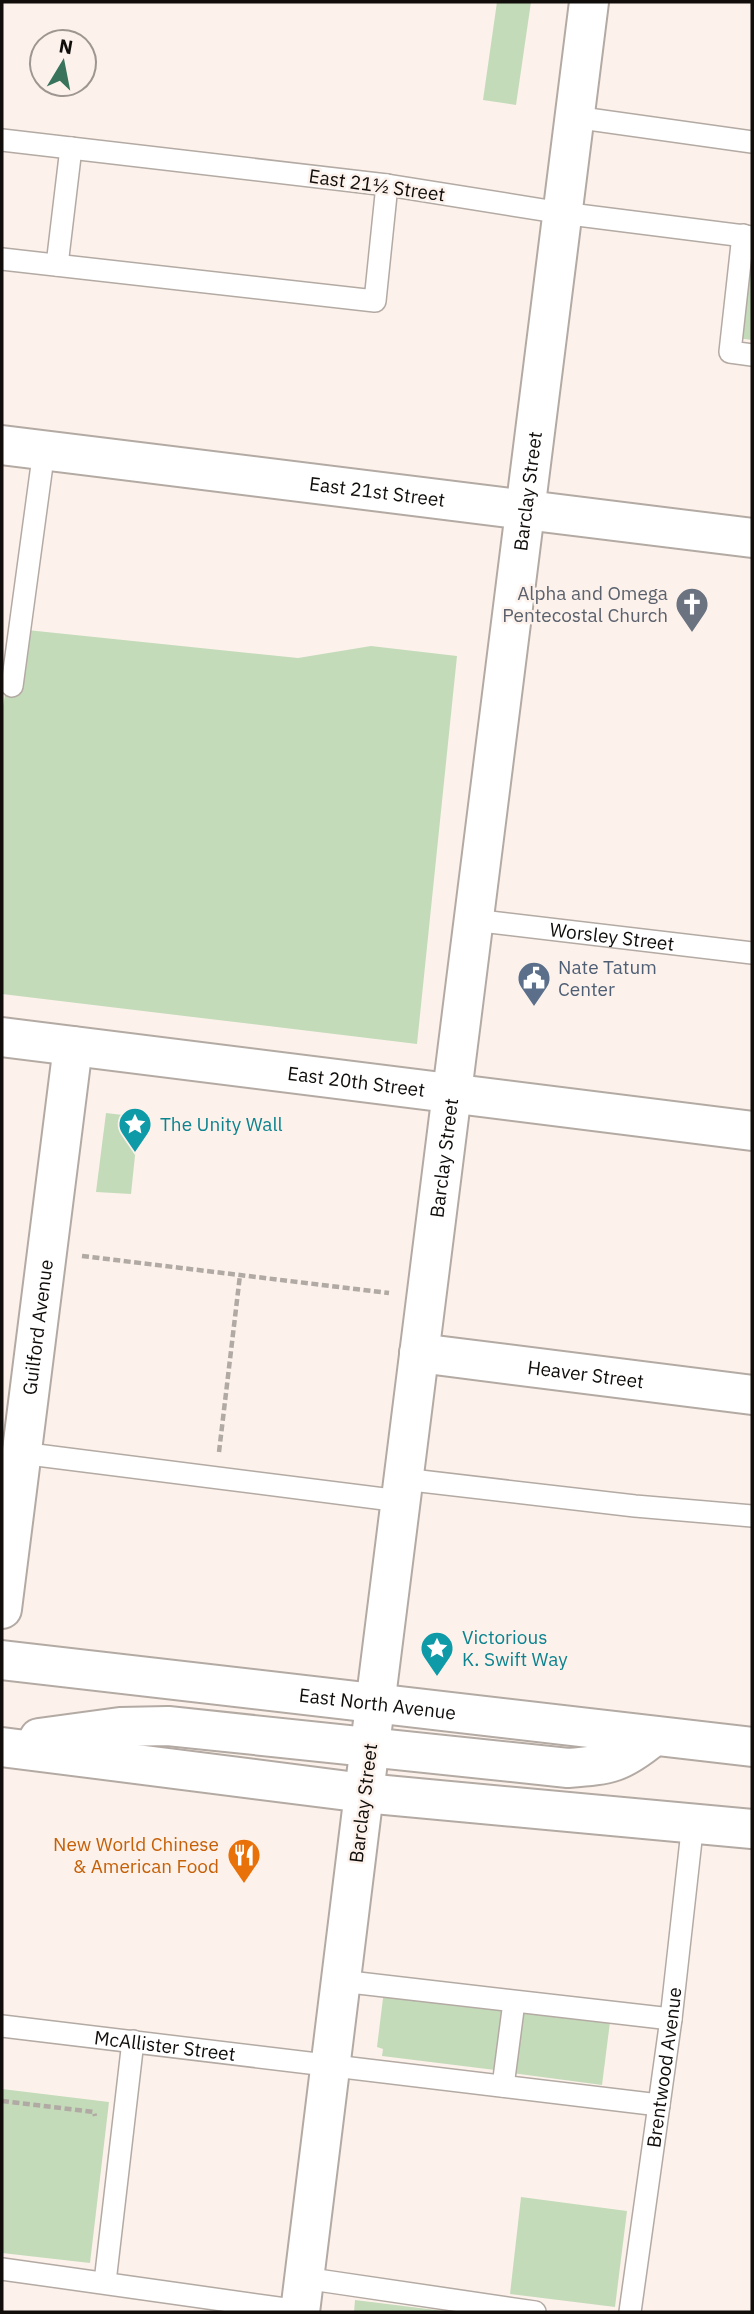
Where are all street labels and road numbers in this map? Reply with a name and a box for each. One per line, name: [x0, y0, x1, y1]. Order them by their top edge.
street label: East 21½ Street: [307, 164, 447, 206]
street label: Barclay Street: [508, 430, 547, 552]
street label: East 21st Street: [308, 471, 446, 512]
street label: Worsley Street: [548, 917, 676, 956]
street label: East 20th Street: [286, 1061, 426, 1102]
street label: Barclay Street: [424, 1097, 463, 1219]
street label: Guilford Avenue: [17, 1258, 58, 1396]
street label: Heaver Street: [526, 1355, 645, 1393]
street label: East North Avenue: [298, 1683, 457, 1725]
street label: Barclay Street: [344, 1742, 382, 1864]
street label: Brentwood Avenue: [641, 1986, 686, 2149]
street label: McAllister Street: [93, 2025, 237, 2066]

